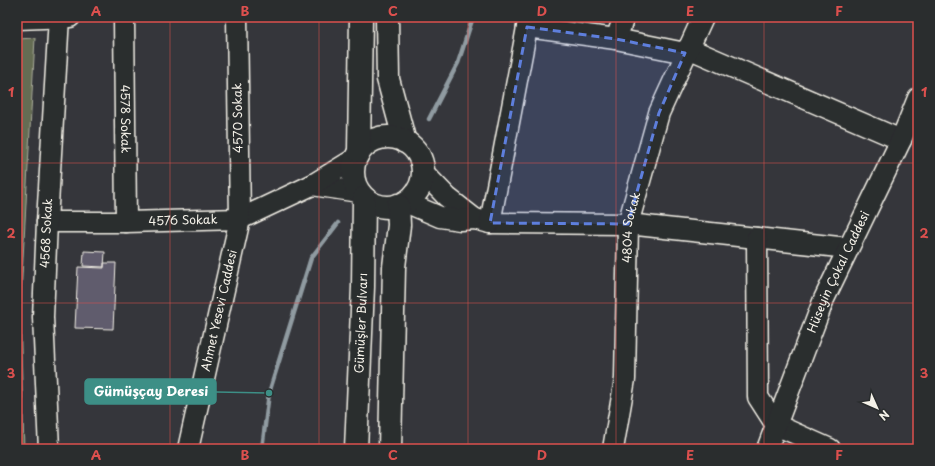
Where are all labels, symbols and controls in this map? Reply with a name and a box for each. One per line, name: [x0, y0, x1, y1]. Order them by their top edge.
text: A: [91, 1, 101, 20]
text: B: [241, 1, 250, 20]
text: C: [388, 1, 398, 20]
text: D: [537, 1, 547, 20]
text: E: [686, 1, 694, 20]
text: F: [835, 1, 843, 20]
text: 1: [8, 82, 14, 101]
text: 1: [921, 82, 927, 101]
street label: 4570 Sokak: [227, 83, 247, 153]
street label: 4578 Sokak: [117, 85, 135, 154]
street label: 4804 Sokak: [617, 190, 645, 263]
street label: 4568 Sokak: [35, 198, 56, 269]
street label: Hüseyin Çokal Caddesi: [802, 208, 873, 335]
street label: 4576 Sokak: [148, 210, 218, 229]
text: 2: [6, 223, 16, 242]
text: 2: [919, 223, 929, 242]
street label: Ahmet Yesevi Caddesi: [196, 248, 241, 373]
street label: Gümüşler Bulvarı: [349, 273, 371, 374]
text: 3: [7, 363, 16, 382]
text: 3: [920, 363, 929, 382]
callout: Gümüşçay Deresi: [85, 379, 216, 404]
text: Gümüşçay Deresi: [94, 381, 208, 400]
north arrow: [857, 388, 897, 428]
text: N: [875, 406, 894, 425]
text: A: [91, 445, 101, 464]
text: B: [241, 445, 250, 464]
text: C: [388, 445, 398, 464]
text: D: [537, 445, 547, 464]
text: E: [686, 445, 694, 464]
text: F: [835, 445, 843, 464]

